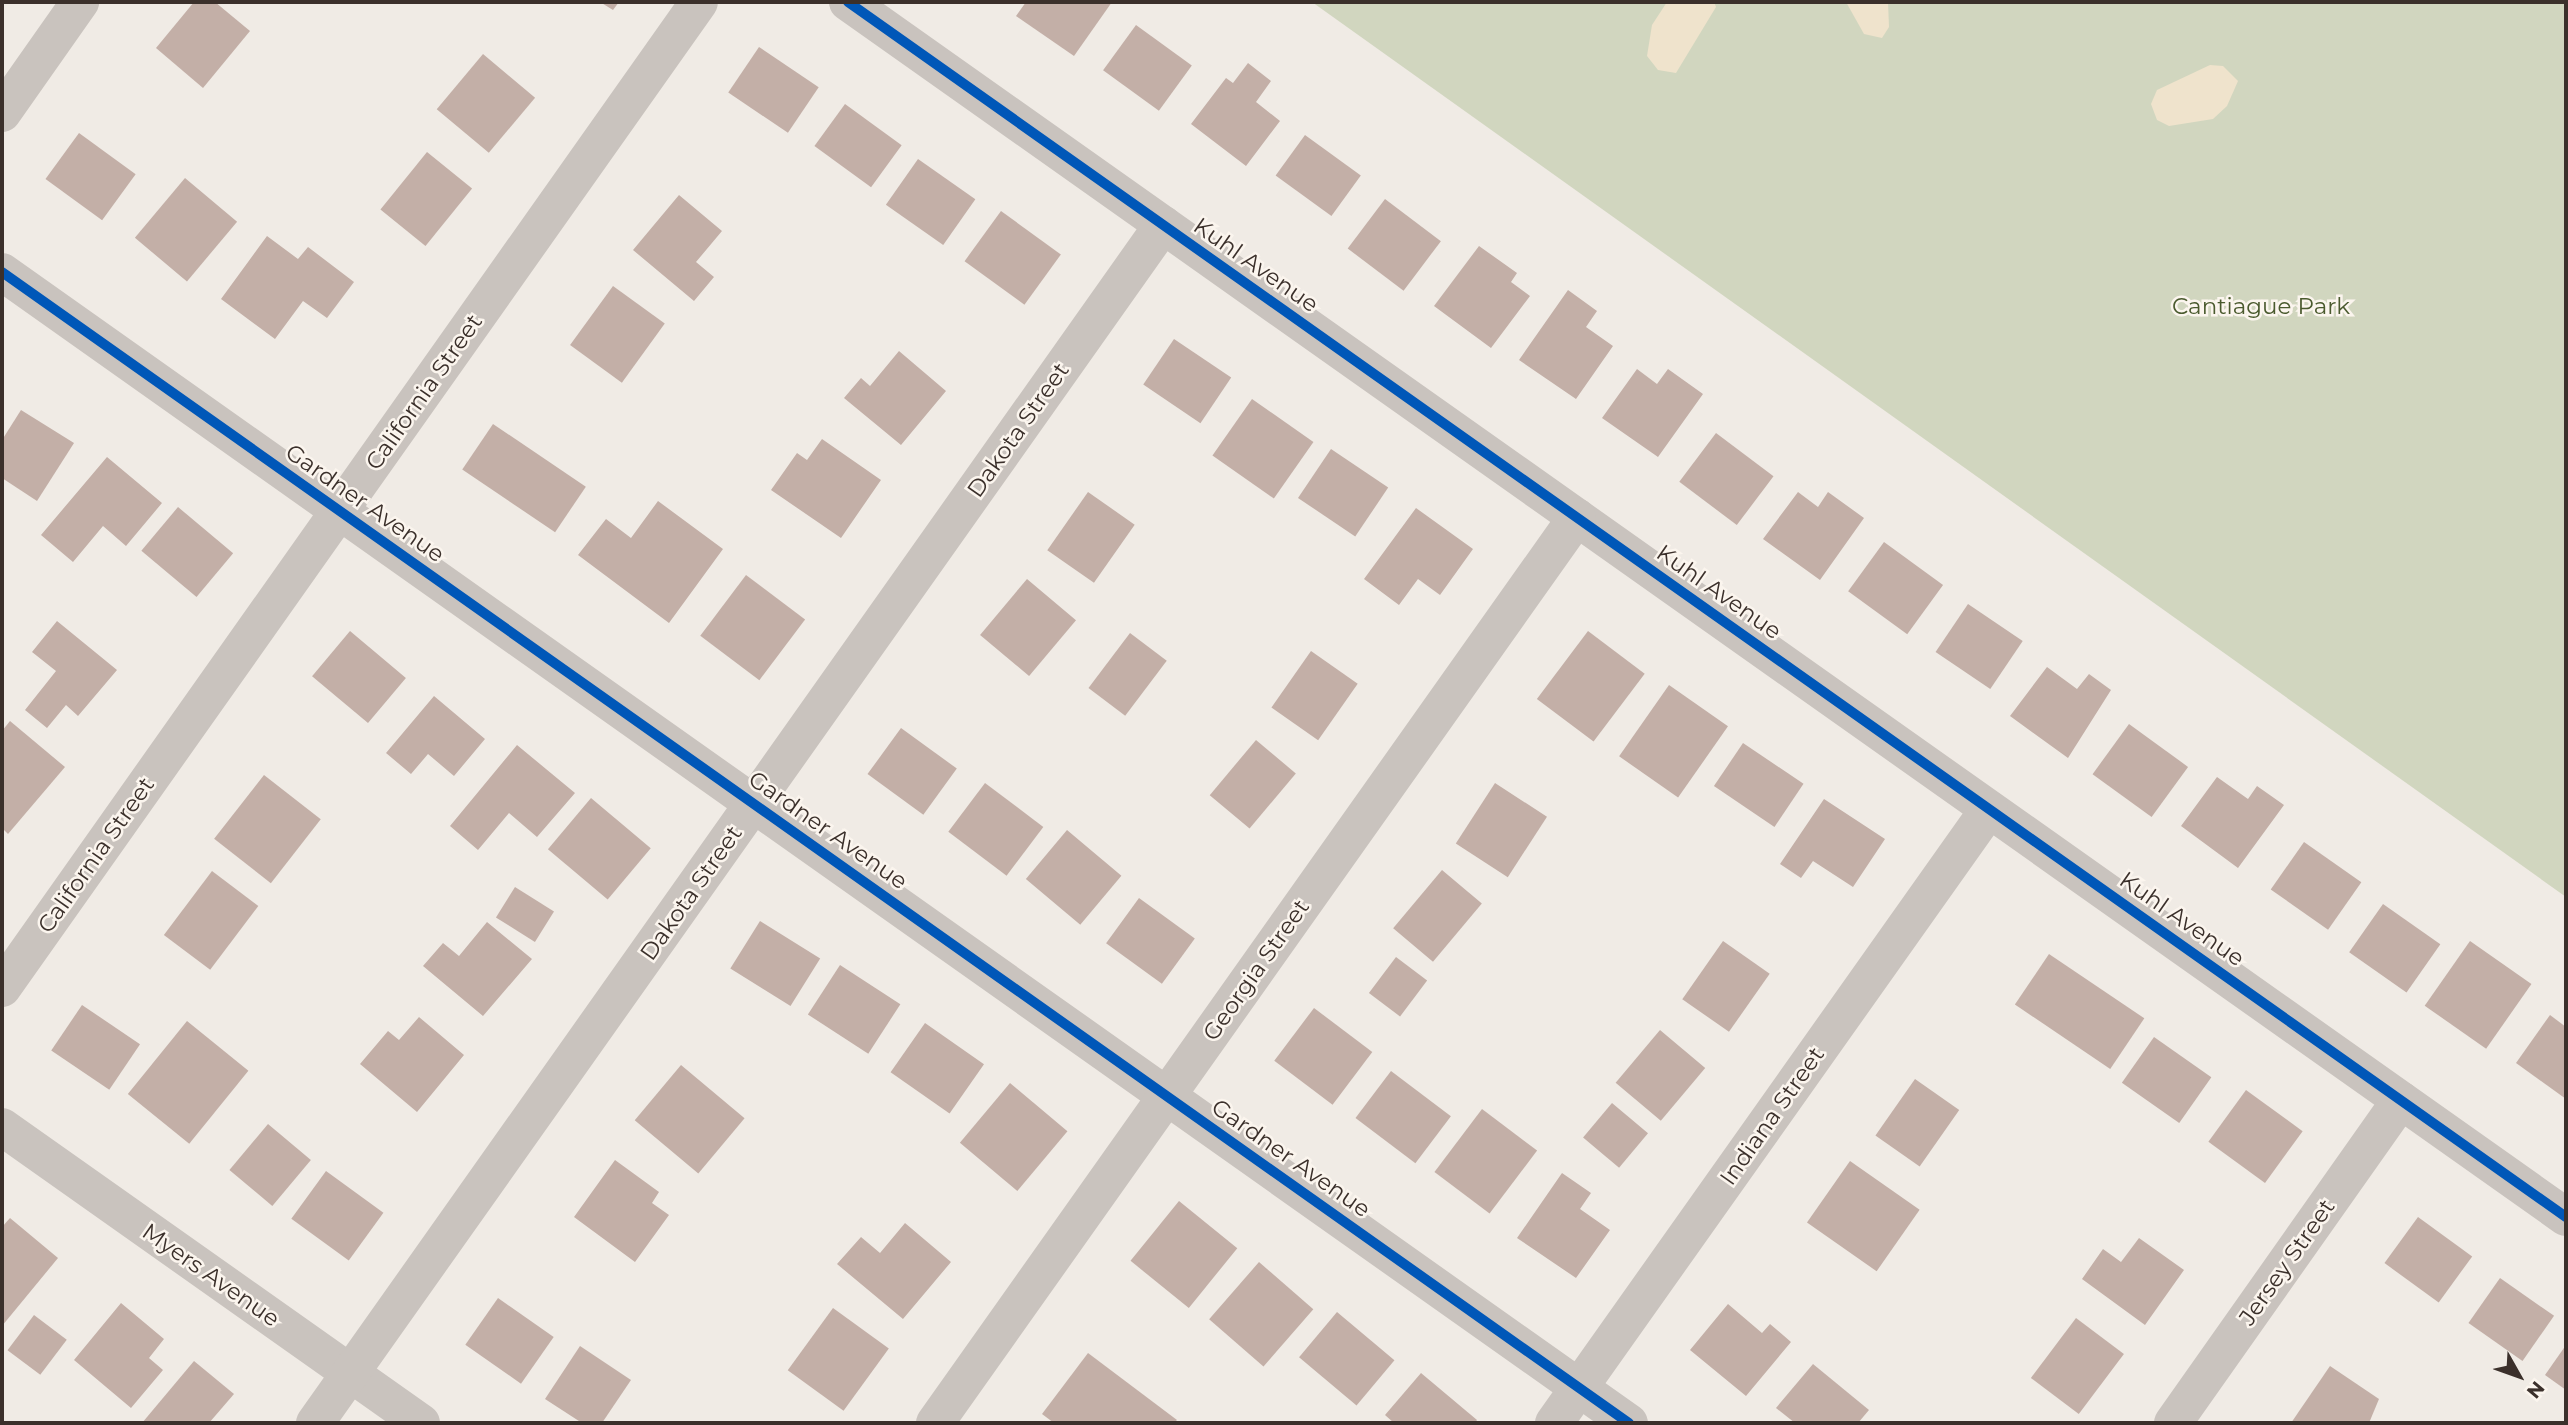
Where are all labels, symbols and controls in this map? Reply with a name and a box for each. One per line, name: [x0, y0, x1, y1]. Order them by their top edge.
street label: Kuhl Avenue: [1188, 212, 1324, 318]
park label: Cantiague Park: [2172, 292, 2350, 320]
street label: California Street: [360, 309, 488, 475]
street label: Dakota Street: [961, 357, 1075, 503]
street label: Gardner Avenue: [280, 438, 450, 568]
street label: Kuhl Avenue: [1651, 539, 1787, 645]
street label: Gardner Avenue: [743, 765, 913, 895]
street label: California Street: [32, 772, 160, 938]
street label: Dakota Street: [634, 820, 748, 966]
street label: Kuhl Avenue: [2114, 866, 2250, 972]
street label: Georgia Street: [1197, 894, 1315, 1046]
street label: Indiana Street: [1714, 1042, 1830, 1190]
street label: Gardner Avenue: [1206, 1093, 1376, 1223]
street label: Jersey Street: [2233, 1194, 2341, 1330]
street label: Myers Avenue: [137, 1217, 285, 1333]
north arrow: [2484, 1341, 2554, 1411]
text: N: [2522, 1377, 2549, 1403]

